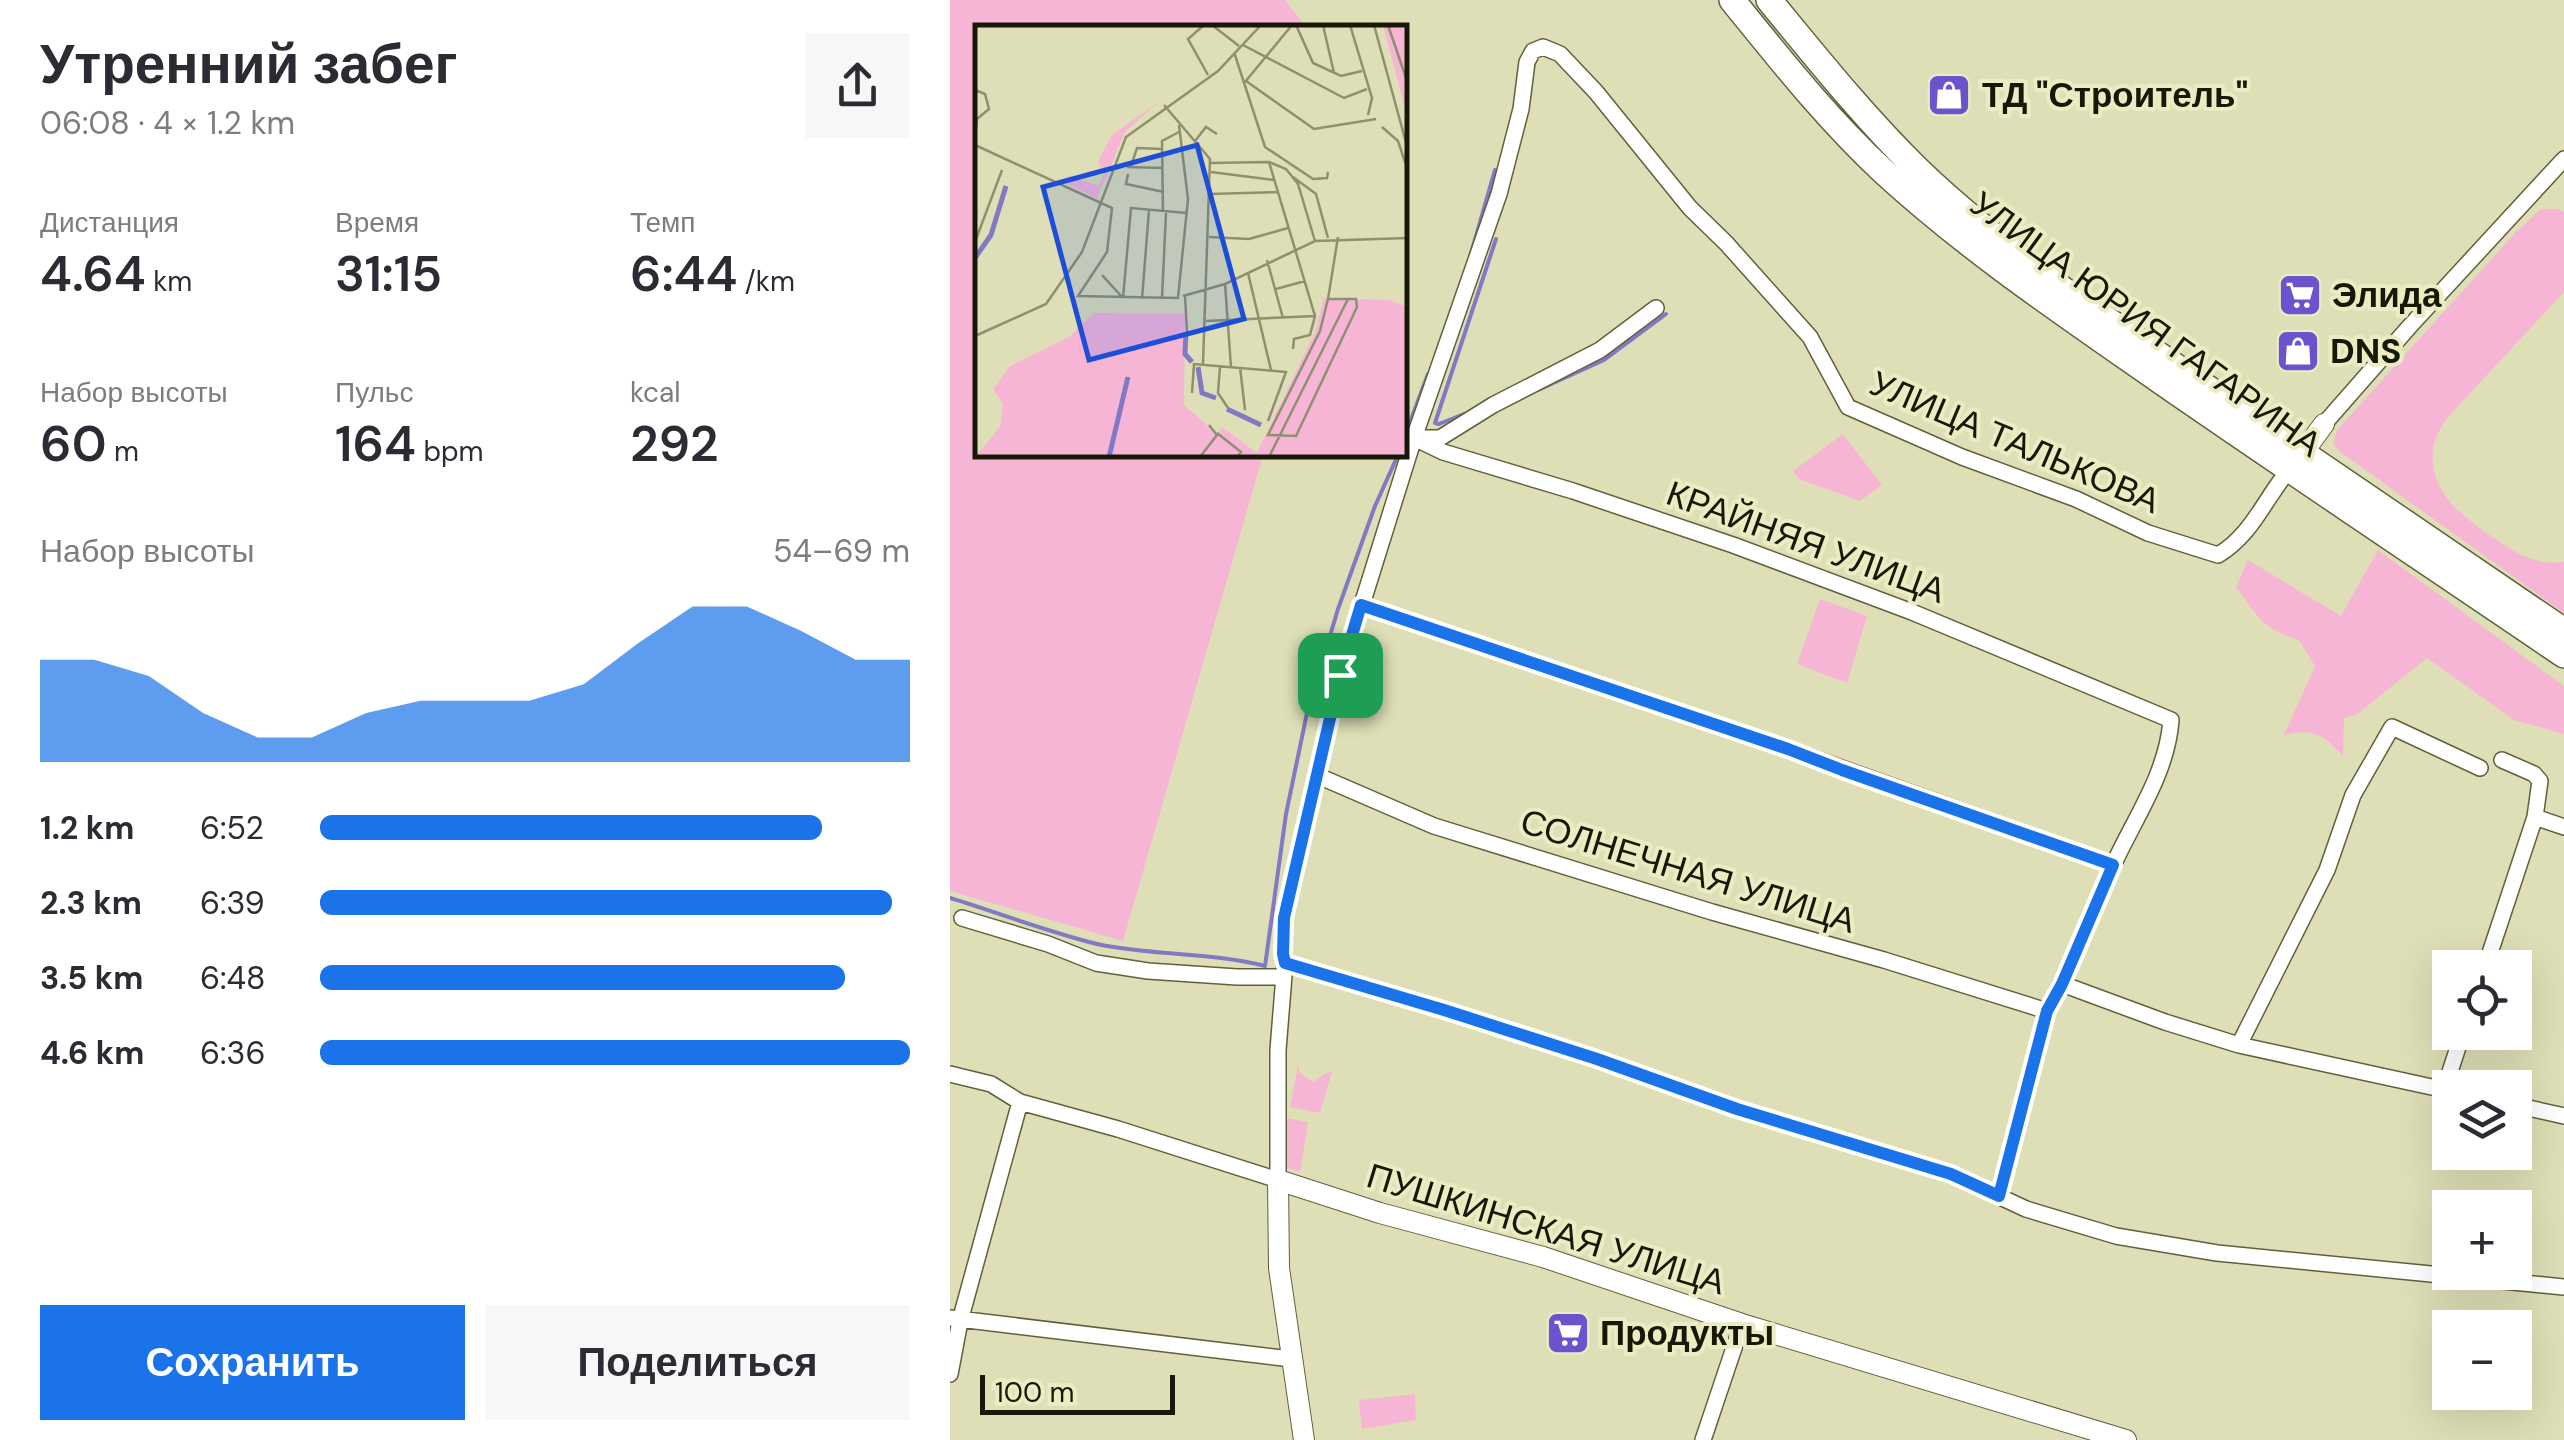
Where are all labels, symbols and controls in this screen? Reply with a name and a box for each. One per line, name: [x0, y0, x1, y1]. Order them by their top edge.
inset map: [975, 25, 1408, 458]
text: Утренний забег: [40, 28, 458, 100]
button: share: [805, 33, 910, 138]
shop icon: ТД "Строитель": [1926, 72, 1972, 118]
place label: ТД "Строитель": [1982, 72, 2248, 118]
text: 06:08 · 4 × 1.2 km: [40, 102, 295, 144]
street label: УЛИЦА ЮРИЯ ГАГАРИНА: [1961, 181, 2331, 467]
text: Дистанция: [40, 204, 179, 241]
text: Время: [335, 204, 419, 241]
text: Темп: [630, 204, 696, 241]
text: 4.64: [40, 241, 146, 307]
text: 31:15: [335, 241, 442, 307]
text: 6:44: [630, 241, 737, 307]
text: km: [146, 263, 192, 300]
text: /km: [737, 263, 795, 300]
supermarket icon: Элида: [2277, 272, 2323, 318]
place label: Элида: [2332, 272, 2442, 318]
shop icon: DNS: [2275, 328, 2321, 374]
place label: DNS: [2330, 328, 2401, 374]
street label: УЛИЦА ТАЛЬКОВА: [1863, 360, 2168, 524]
text: Набор высоты: [40, 374, 228, 411]
text: Пульс: [335, 374, 413, 411]
text: kcal: [630, 374, 681, 411]
text: 60: [40, 411, 107, 477]
text: 164: [335, 411, 416, 477]
text: 292: [630, 411, 719, 477]
text: m: [107, 433, 139, 470]
text: bpm: [416, 433, 483, 470]
street label: КРАЙНЯЯ УЛИЦА: [1660, 470, 1952, 614]
text: Набор высоты: [40, 530, 254, 572]
text: 54–69 m: [773, 530, 910, 572]
pin: [1298, 633, 1383, 718]
icon: arrive: [1313, 648, 1368, 703]
street label: СОЛНЕЧНАЯ УЛИЦА: [1515, 798, 1862, 944]
text: 1.2 km: [40, 807, 134, 849]
text: 6:52: [200, 807, 264, 849]
text: 2.3 km: [40, 882, 142, 924]
text: 6:39: [200, 882, 265, 924]
map controls: [2432, 950, 2532, 1410]
button: locate: [2432, 950, 2532, 1050]
text: 3.5 km: [40, 957, 143, 999]
text: 6:48: [200, 957, 265, 999]
text: 4.6 km: [40, 1032, 144, 1074]
text: 6:36: [200, 1032, 266, 1074]
button: layers: [2432, 1070, 2532, 1170]
street label: ПУШКИНСКАЯ УЛИЦА: [1361, 1153, 1731, 1306]
button: +: [2432, 1190, 2532, 1290]
button: Сохранить: [40, 1305, 465, 1420]
button: Поделиться: [485, 1305, 910, 1420]
supermarket icon: Продукты: [1545, 1310, 1591, 1356]
place label: Продукты: [1600, 1310, 1774, 1356]
button: −: [2432, 1310, 2532, 1410]
scale bar: [980, 1370, 1175, 1414]
text: 100 m: [995, 1374, 1074, 1411]

